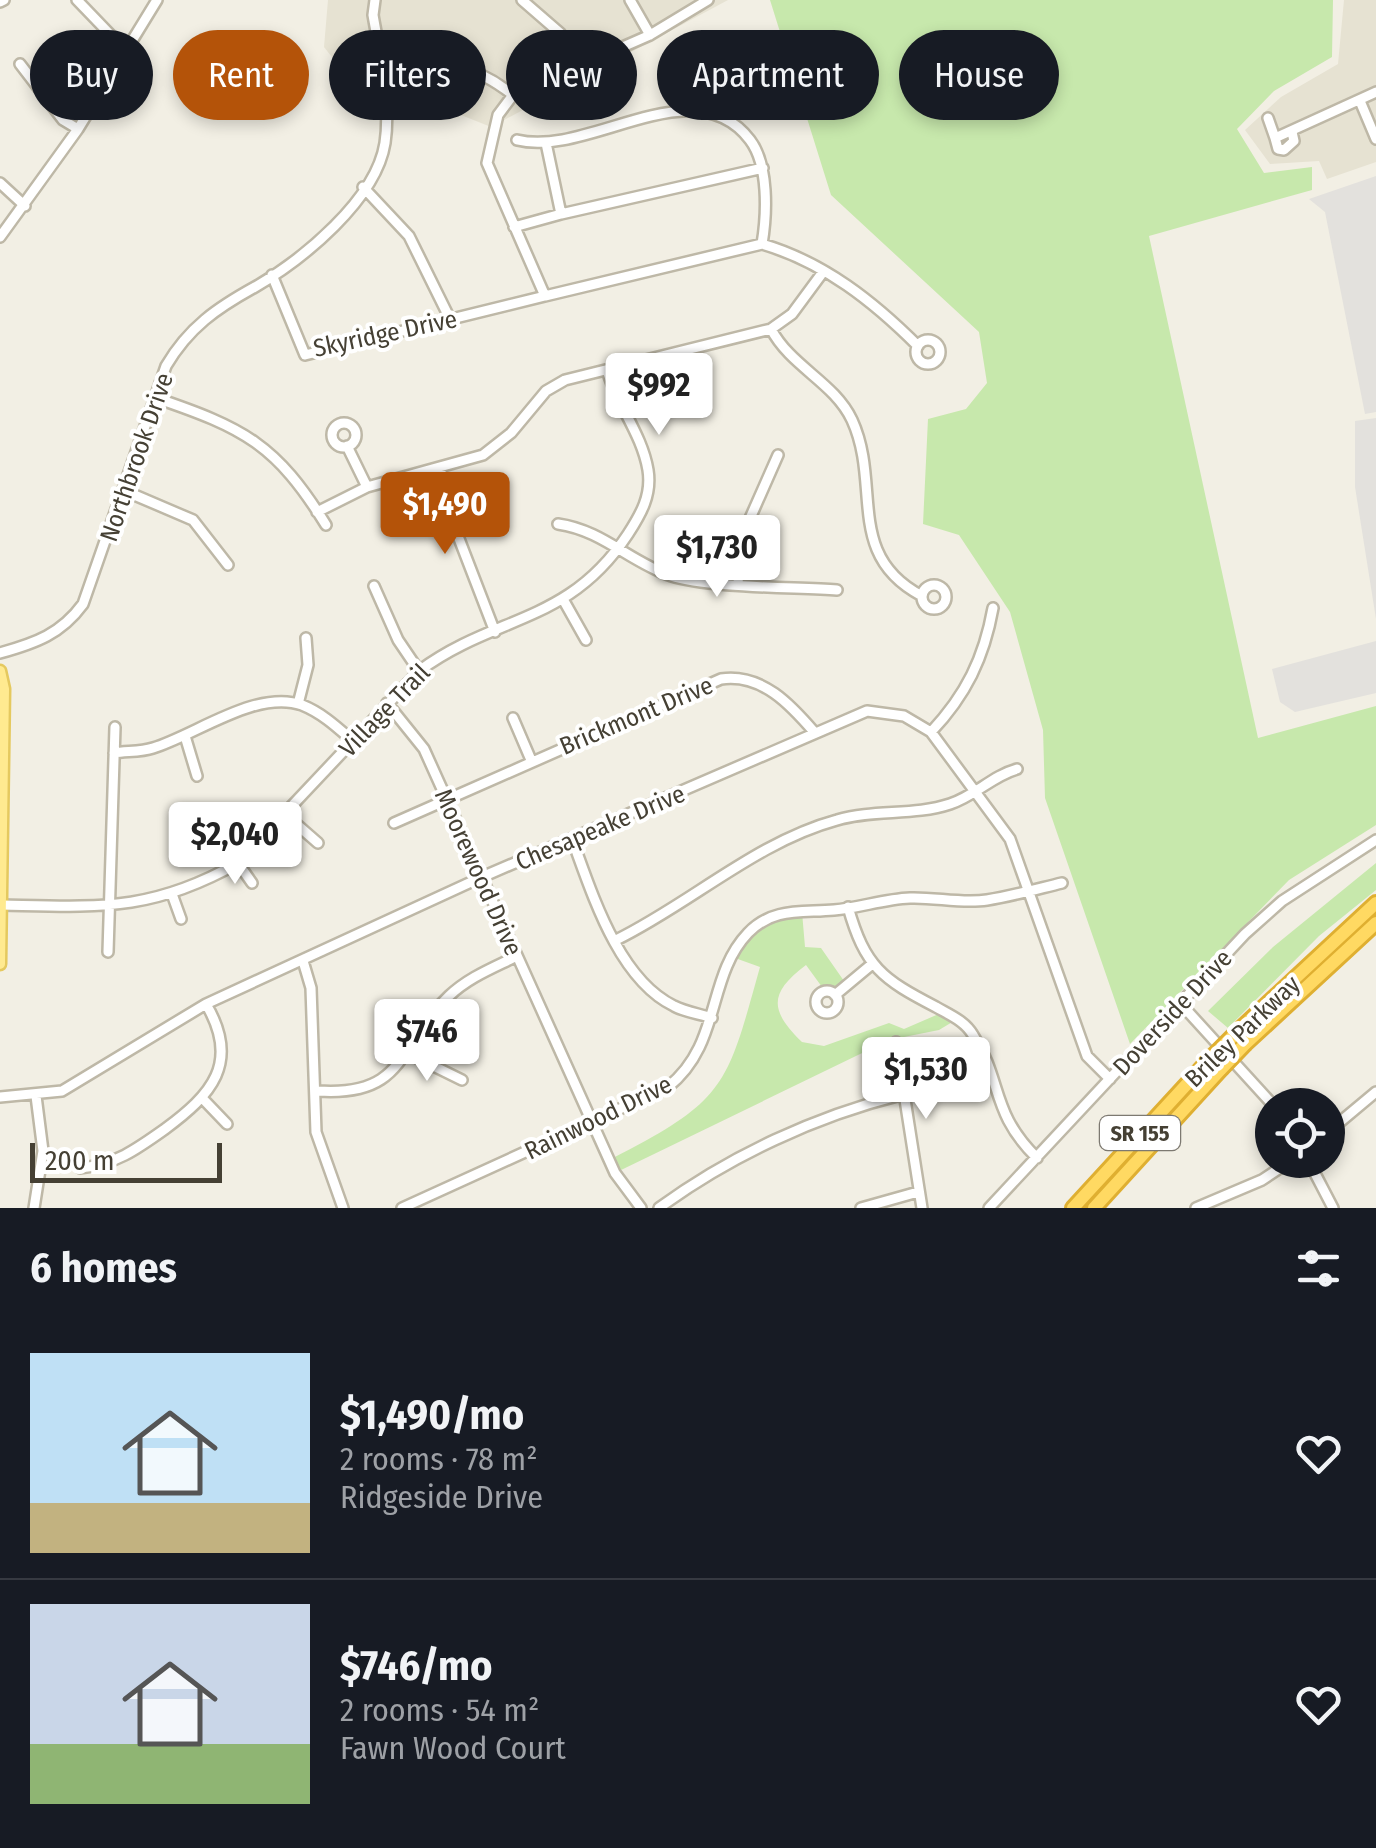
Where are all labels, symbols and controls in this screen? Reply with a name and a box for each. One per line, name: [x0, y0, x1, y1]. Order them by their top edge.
chip: Buy: [30, 30, 153, 120]
chip: Rent: [173, 30, 309, 120]
chip: Filters: [329, 30, 486, 120]
chip: New: [506, 30, 637, 120]
chip: Apartment: [657, 30, 879, 120]
chip: House: [899, 30, 1059, 120]
street label: Skyridge Drive: [311, 304, 460, 364]
pin: $992: [600, 353, 718, 438]
text: $992: [628, 366, 690, 404]
street label: Northbrook Drive: [94, 369, 180, 546]
pin: $1,490: [364, 472, 526, 557]
text: $1,490: [403, 485, 487, 523]
pin: $1,730: [636, 515, 798, 600]
text: $1,730: [676, 528, 758, 566]
street label: Village Trail: [333, 658, 437, 763]
street label: Brickmont Drive: [555, 670, 718, 762]
street label: Chesapeake Drive: [511, 779, 690, 877]
street label: Moorewood Drive: [428, 784, 528, 960]
pin: $2,040: [154, 802, 316, 887]
text: $2,040: [191, 815, 279, 853]
street label: Doverside Drive: [1107, 944, 1239, 1082]
street label: Briley Parkway: [1179, 970, 1306, 1094]
pin: $746: [368, 999, 486, 1084]
text: $746: [396, 1012, 458, 1050]
pin: $1,530: [845, 1037, 1007, 1122]
text: $1,530: [884, 1050, 968, 1088]
street label: Rainwood Drive: [520, 1069, 677, 1166]
map controls: [1255, 1088, 1345, 1178]
button: locate: [1255, 1088, 1345, 1178]
road number: SR 155: [1100, 1116, 1180, 1150]
scale bar: [30, 1138, 222, 1182]
text: 200 m: [45, 1144, 115, 1177]
icon: filters: [1291, 1241, 1346, 1296]
text: 6 homes: [30, 1243, 177, 1293]
text: $1,490/mo: [340, 1390, 524, 1440]
icon: home: [110, 1393, 230, 1513]
icon: heart: [1291, 1426, 1346, 1481]
text: 2 rooms · 78 m²: [340, 1440, 538, 1478]
text: Ridgeside Drive: [340, 1478, 543, 1516]
text: $746/mo: [340, 1641, 492, 1691]
icon: home: [110, 1644, 230, 1764]
icon: heart: [1291, 1677, 1346, 1732]
text: 2 rooms · 54 m²: [340, 1691, 539, 1729]
text: Fawn Wood Court: [340, 1729, 566, 1767]

